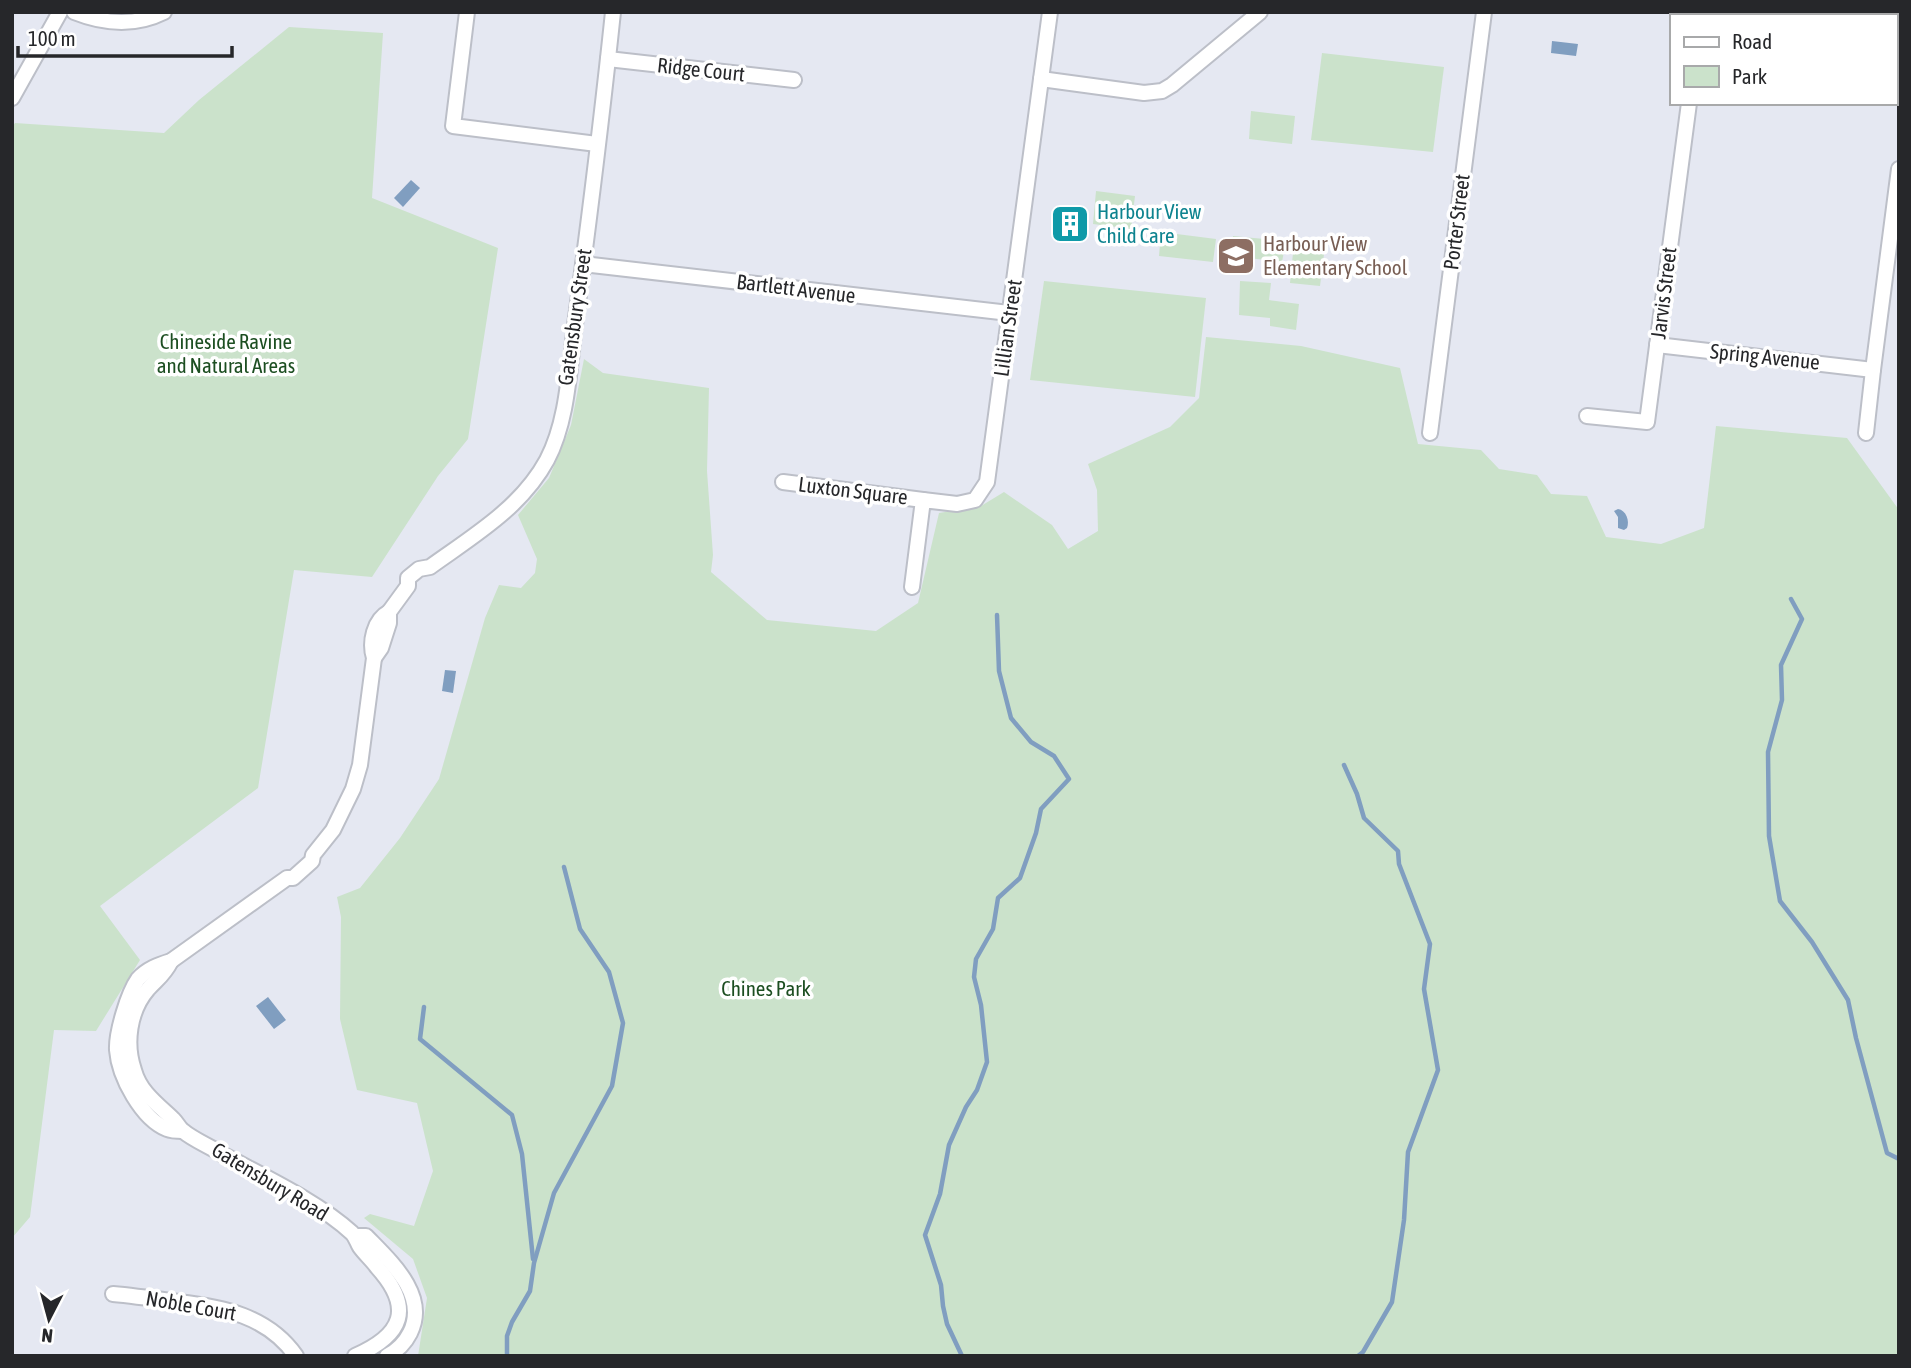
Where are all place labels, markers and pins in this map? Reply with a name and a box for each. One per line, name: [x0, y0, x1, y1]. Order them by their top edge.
place label: Harbour View Child Care: [1097, 199, 1202, 247]
building icon: Harbour View Child Care: [1049, 203, 1091, 245]
place label: Harbour View Elementary School: [1263, 231, 1408, 279]
school or university icon: Harbour View Elementary School: [1215, 235, 1257, 277]

